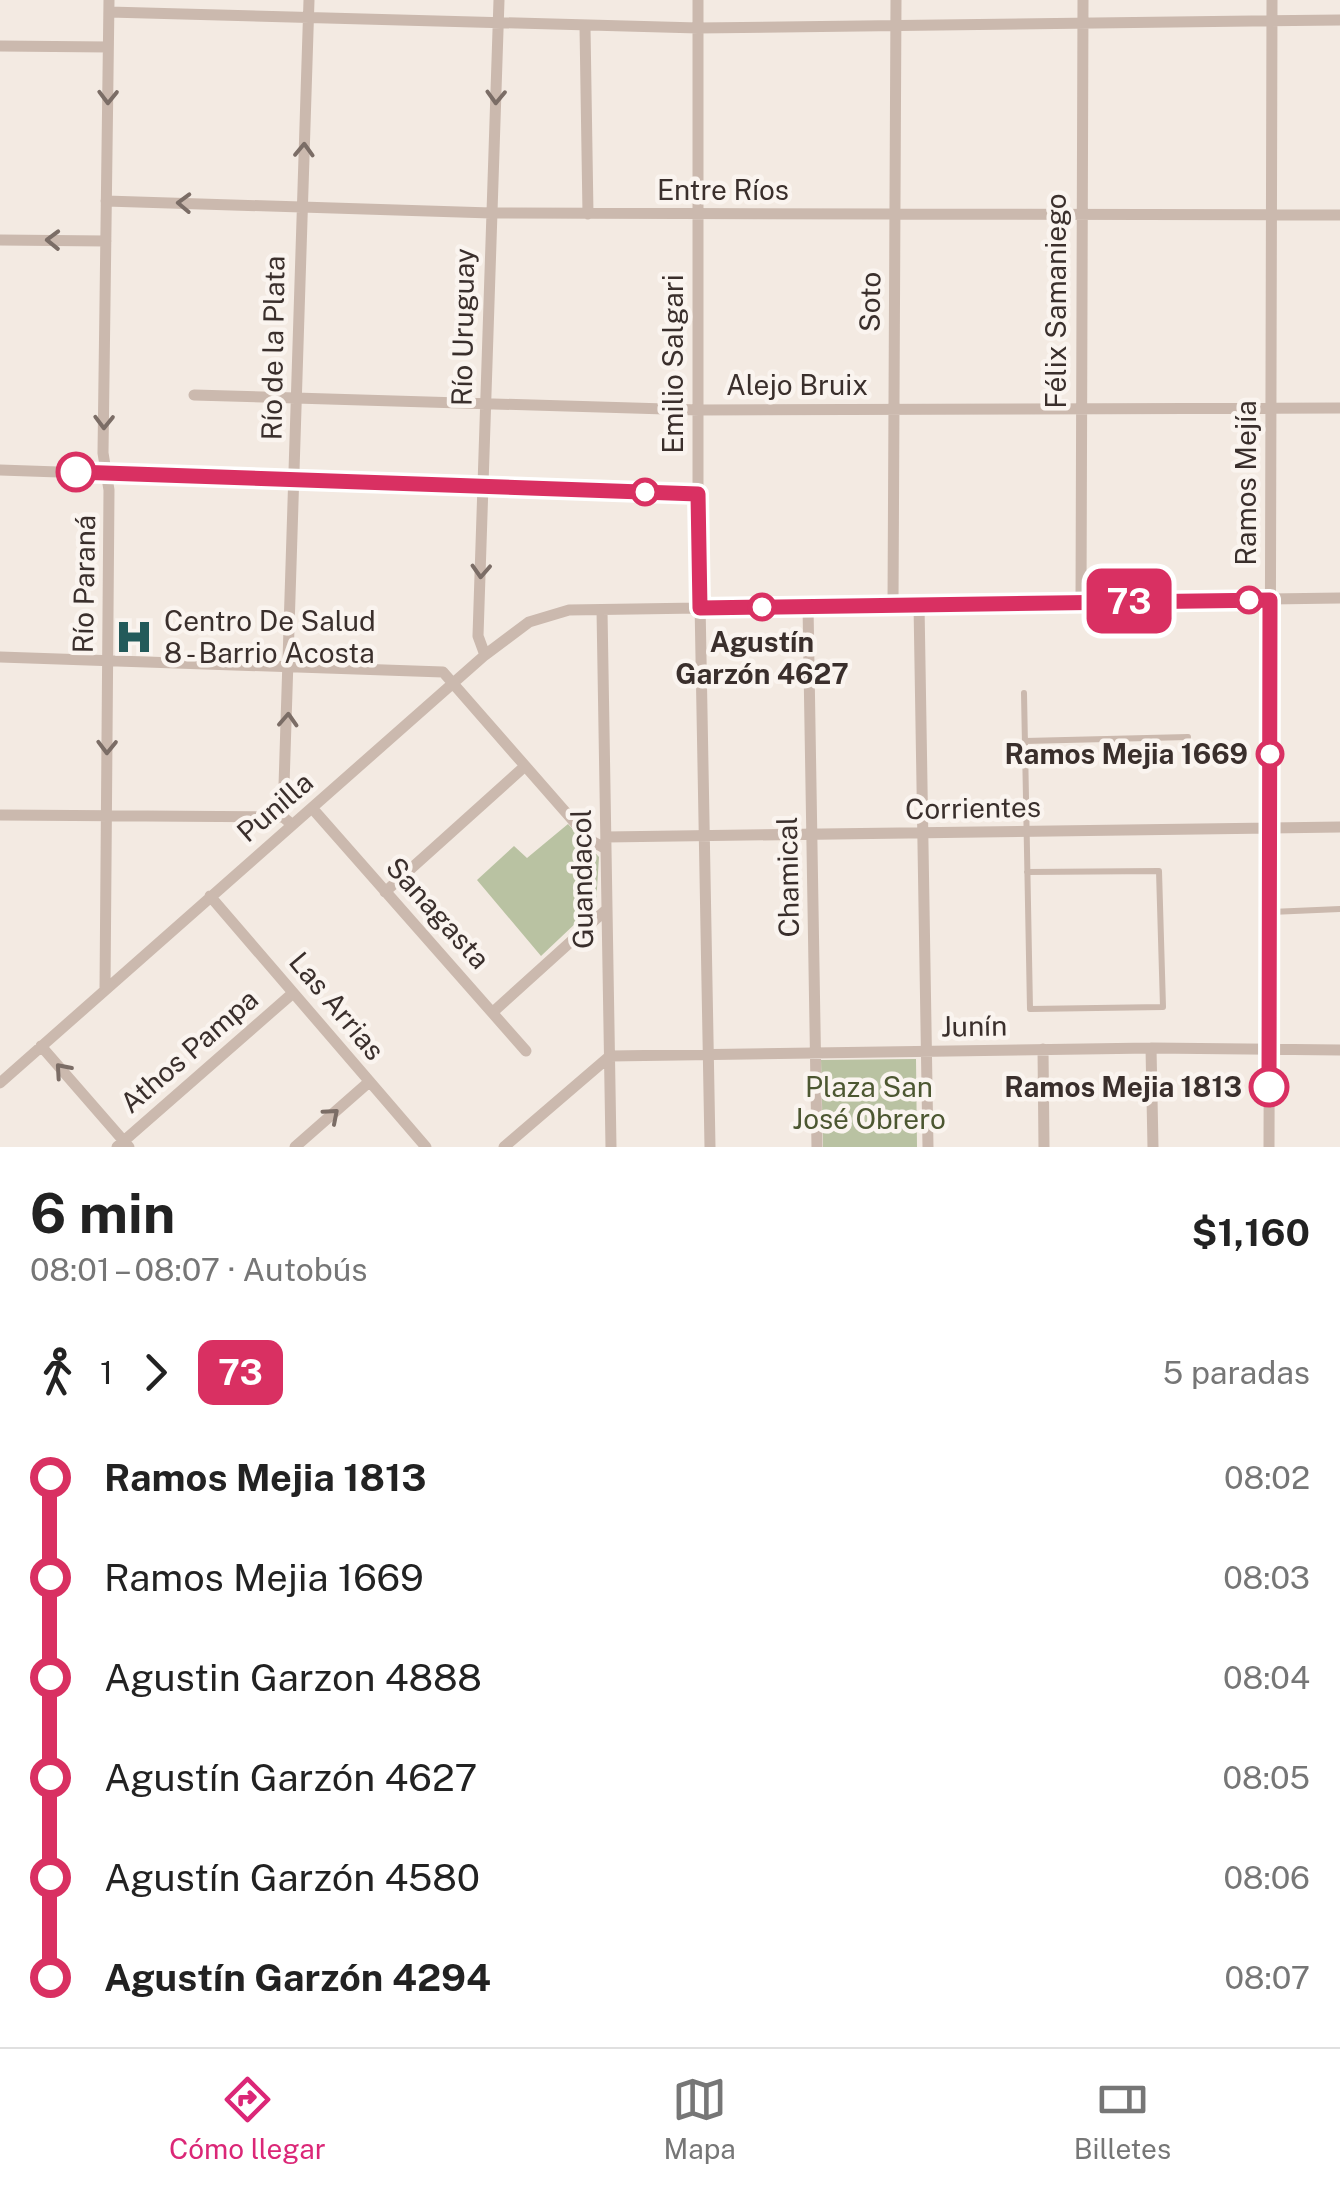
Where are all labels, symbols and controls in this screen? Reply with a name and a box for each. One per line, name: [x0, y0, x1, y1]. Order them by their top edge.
one-way arrow: [97, 90, 118, 106]
one-way arrow: [485, 90, 506, 106]
one-way arrow: [293, 142, 314, 158]
street label: Entre Ríos: [657, 173, 789, 206]
one-way arrow: [175, 193, 191, 214]
street label: Félix Samaniego: [1039, 193, 1072, 409]
one-way arrow: [45, 229, 60, 251]
street label: Río Uruguay: [445, 248, 480, 406]
street label: Río de la Plata: [254, 255, 291, 441]
street label: Soto: [852, 272, 887, 332]
street label: Emilio Salgari: [656, 274, 689, 454]
street label: Alejo Bruix: [726, 368, 868, 401]
street label: Ramos Mejía: [1229, 400, 1262, 566]
one-way arrow: [93, 415, 114, 431]
unlabelled marker: [57, 453, 95, 491]
unlabelled marker: [632, 479, 658, 505]
street label: Río Paraná: [66, 514, 101, 654]
one-way arrow: [471, 563, 492, 579]
line badge: 73: [1084, 568, 1174, 634]
text: 73: [1107, 581, 1151, 622]
unlabelled marker: [1236, 587, 1262, 613]
marker: Agustín Garzón 4627: [749, 594, 775, 620]
place label: Centro De Salud 8 - Barrio Acosta: [164, 604, 376, 669]
hospital icon: Centro De Salud 8 - Barrio Acosta: [113, 616, 155, 658]
place label: Agustín Garzón 4627: [675, 625, 849, 690]
one-way arrow: [277, 711, 298, 727]
place label: Ramos Mejia 1669: [1004, 737, 1248, 770]
one-way arrow: [96, 740, 118, 755]
marker: Ramos Mejia 1669: [1257, 741, 1283, 767]
street label: Punilla: [230, 765, 319, 848]
street label: Corrientes: [905, 790, 1041, 825]
street label: Guandacol: [564, 809, 599, 949]
street label: Chamical: [770, 816, 805, 938]
street label: Sanagasta: [380, 850, 497, 975]
street label: Las Arrias: [283, 945, 392, 1066]
street label: Athos Pampa: [113, 982, 264, 1119]
street label: Junín: [940, 1008, 1008, 1043]
one-way arrow: [56, 1063, 74, 1082]
marker: Ramos Mejia 1813: [1250, 1068, 1288, 1106]
park label: Plaza San José Obrero: [792, 1070, 946, 1135]
place label: Ramos Mejia 1813: [1004, 1070, 1242, 1103]
one-way arrow: [320, 1108, 339, 1126]
text: 6 min: [30, 1181, 175, 1245]
text: $1,160: [1192, 1210, 1310, 1255]
text: 08:01 – 08:07 · Autobús: [30, 1251, 368, 1288]
icon: walk: [30, 1345, 85, 1400]
icon: forward: [128, 1345, 183, 1400]
text: 73: [218, 1352, 263, 1393]
text: 1: [100, 1354, 113, 1391]
text: 5 paradas: [1163, 1354, 1310, 1391]
text: Ramos Mejia 1813: [104, 1455, 427, 1500]
text: 08:02: [1224, 1459, 1310, 1496]
text: Ramos Mejia 1669: [104, 1555, 424, 1600]
text: 08:03: [1223, 1559, 1310, 1596]
text: Agustin Garzon 4888: [104, 1655, 482, 1700]
text: 08:04: [1223, 1659, 1310, 1696]
text: Agustín Garzón 4627: [104, 1755, 477, 1800]
text: 08:05: [1223, 1759, 1310, 1796]
text: Agustín Garzón 4580: [104, 1855, 480, 1900]
text: 08:06: [1223, 1859, 1310, 1896]
text: Agustín Garzón 4294: [104, 1955, 491, 2000]
text: 08:07: [1224, 1959, 1310, 1996]
tab: Cómo llegar: [169, 2072, 326, 2165]
tab: Mapa: [664, 2072, 736, 2165]
tab: Billetes: [1074, 2072, 1171, 2165]

